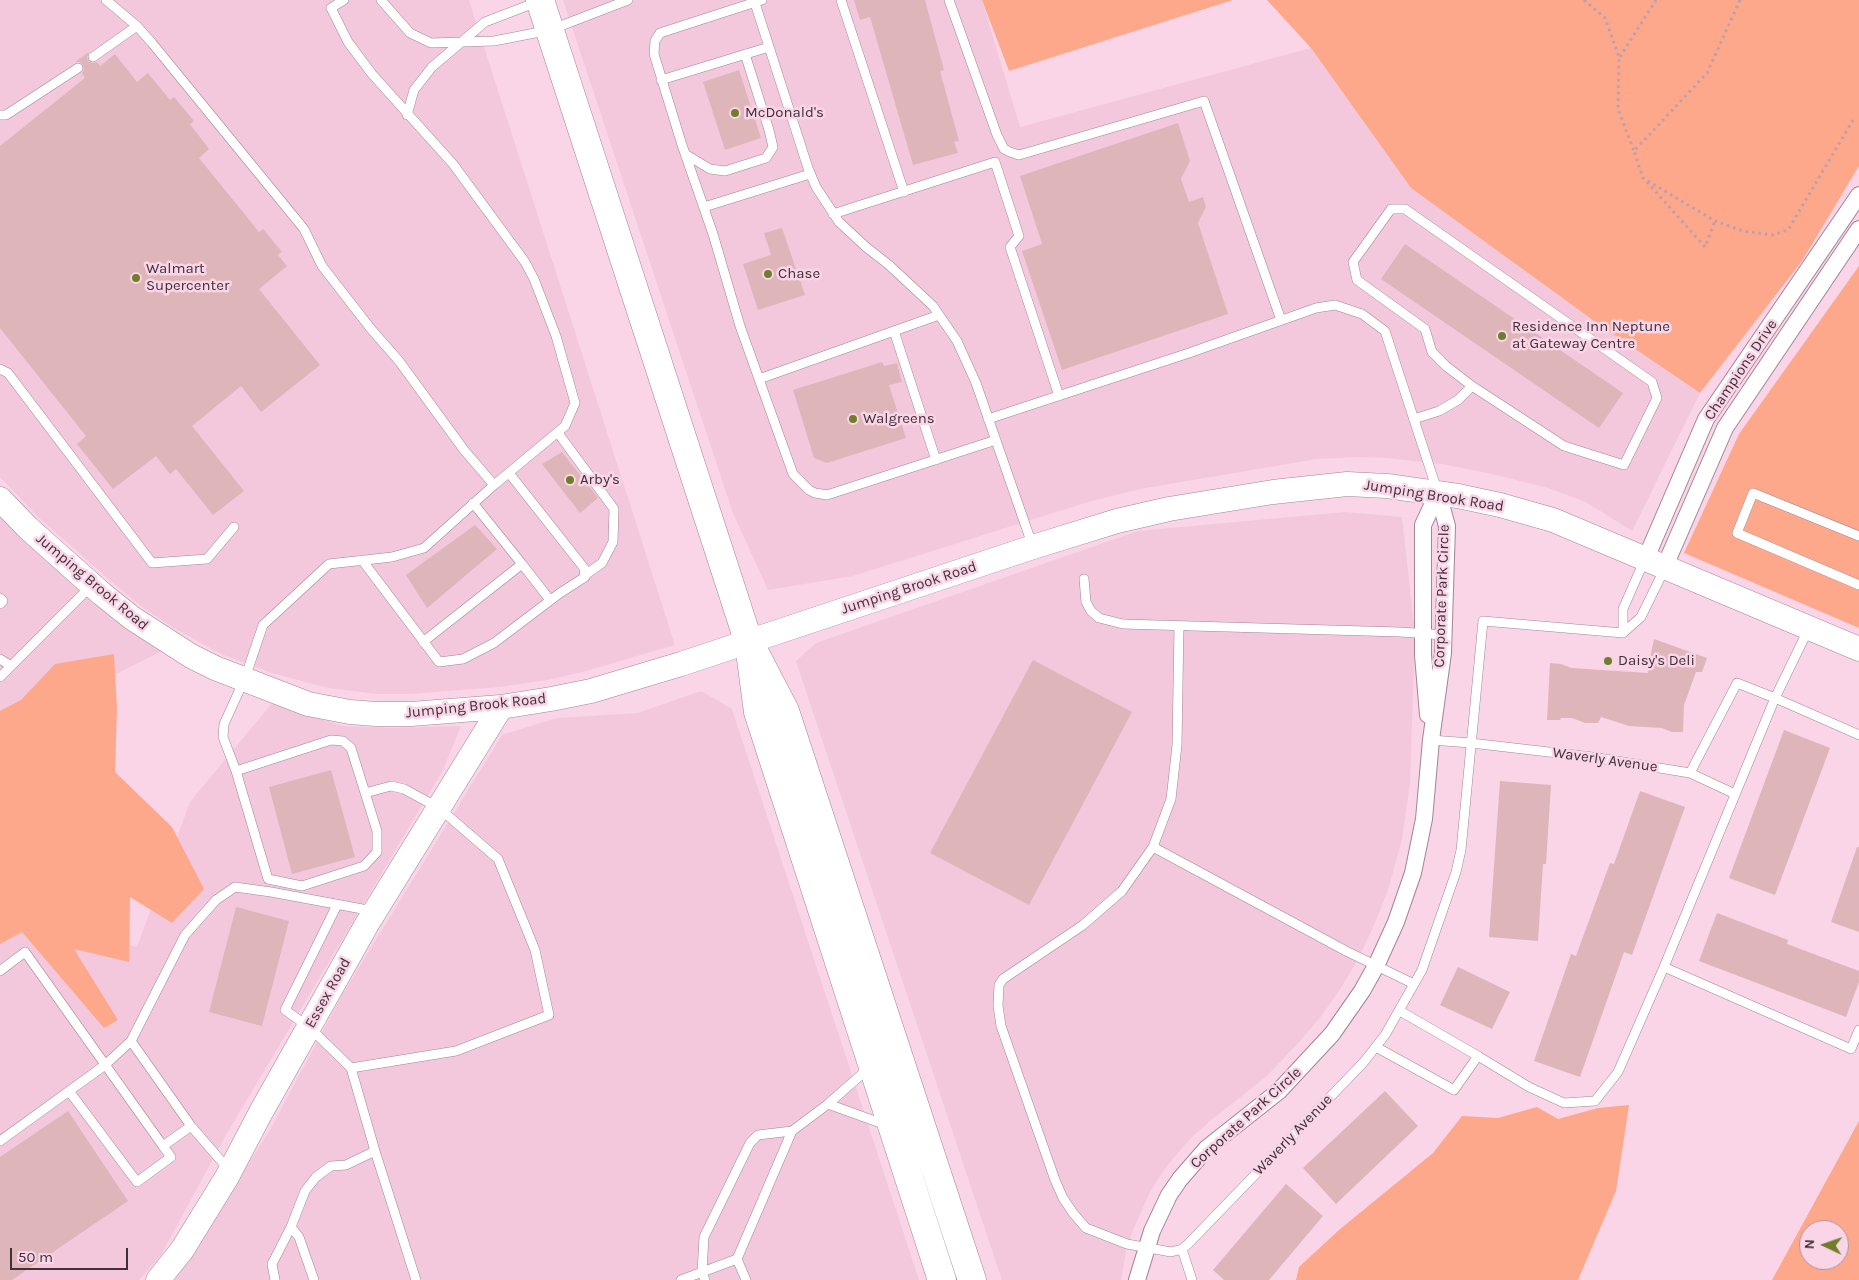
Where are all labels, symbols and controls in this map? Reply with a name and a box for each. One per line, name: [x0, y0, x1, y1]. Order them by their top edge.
place label: McDonald's: [745, 104, 824, 122]
marker: McDonald's: [729, 107, 741, 119]
place label: Walmart Supercenter: [146, 260, 229, 295]
place label: Chase: [778, 265, 820, 283]
marker: Chase: [762, 268, 774, 280]
marker: Walmart Supercenter: [130, 272, 142, 284]
street label: Champions Drive: [1701, 316, 1781, 424]
place label: Residence Inn Neptune at Gateway Centre: [1512, 318, 1670, 353]
marker: Residence Inn Neptune at Gateway Centre: [1496, 330, 1508, 342]
place label: Walgreens: [863, 410, 935, 428]
marker: Walgreens: [847, 413, 859, 425]
place label: Arby's: [580, 471, 620, 489]
marker: Arby's: [564, 474, 576, 486]
street label: Jumping Brook Road: [1363, 476, 1505, 516]
street label: Corporate Park Circle: [1431, 524, 1453, 668]
street label: Jumping Brook Road: [32, 530, 152, 634]
street label: Jumping Brook Road: [839, 558, 979, 618]
place label: Daisy's Deli: [1618, 652, 1695, 670]
marker: Daisy's Deli: [1602, 655, 1614, 667]
street label: Jumping Brook Road: [405, 690, 547, 722]
street label: Waverly Avenue: [1551, 744, 1659, 776]
street label: Essex Road: [301, 955, 355, 1031]
street label: Corporate Park Circle: [1187, 1063, 1305, 1173]
street label: Waverly Avenue: [1250, 1091, 1336, 1179]
north arrow: [1799, 1220, 1849, 1270]
scale bar: [12, 1238, 130, 1270]
text: N: [1801, 1239, 1818, 1250]
text: 50 m: [18, 1248, 53, 1266]

